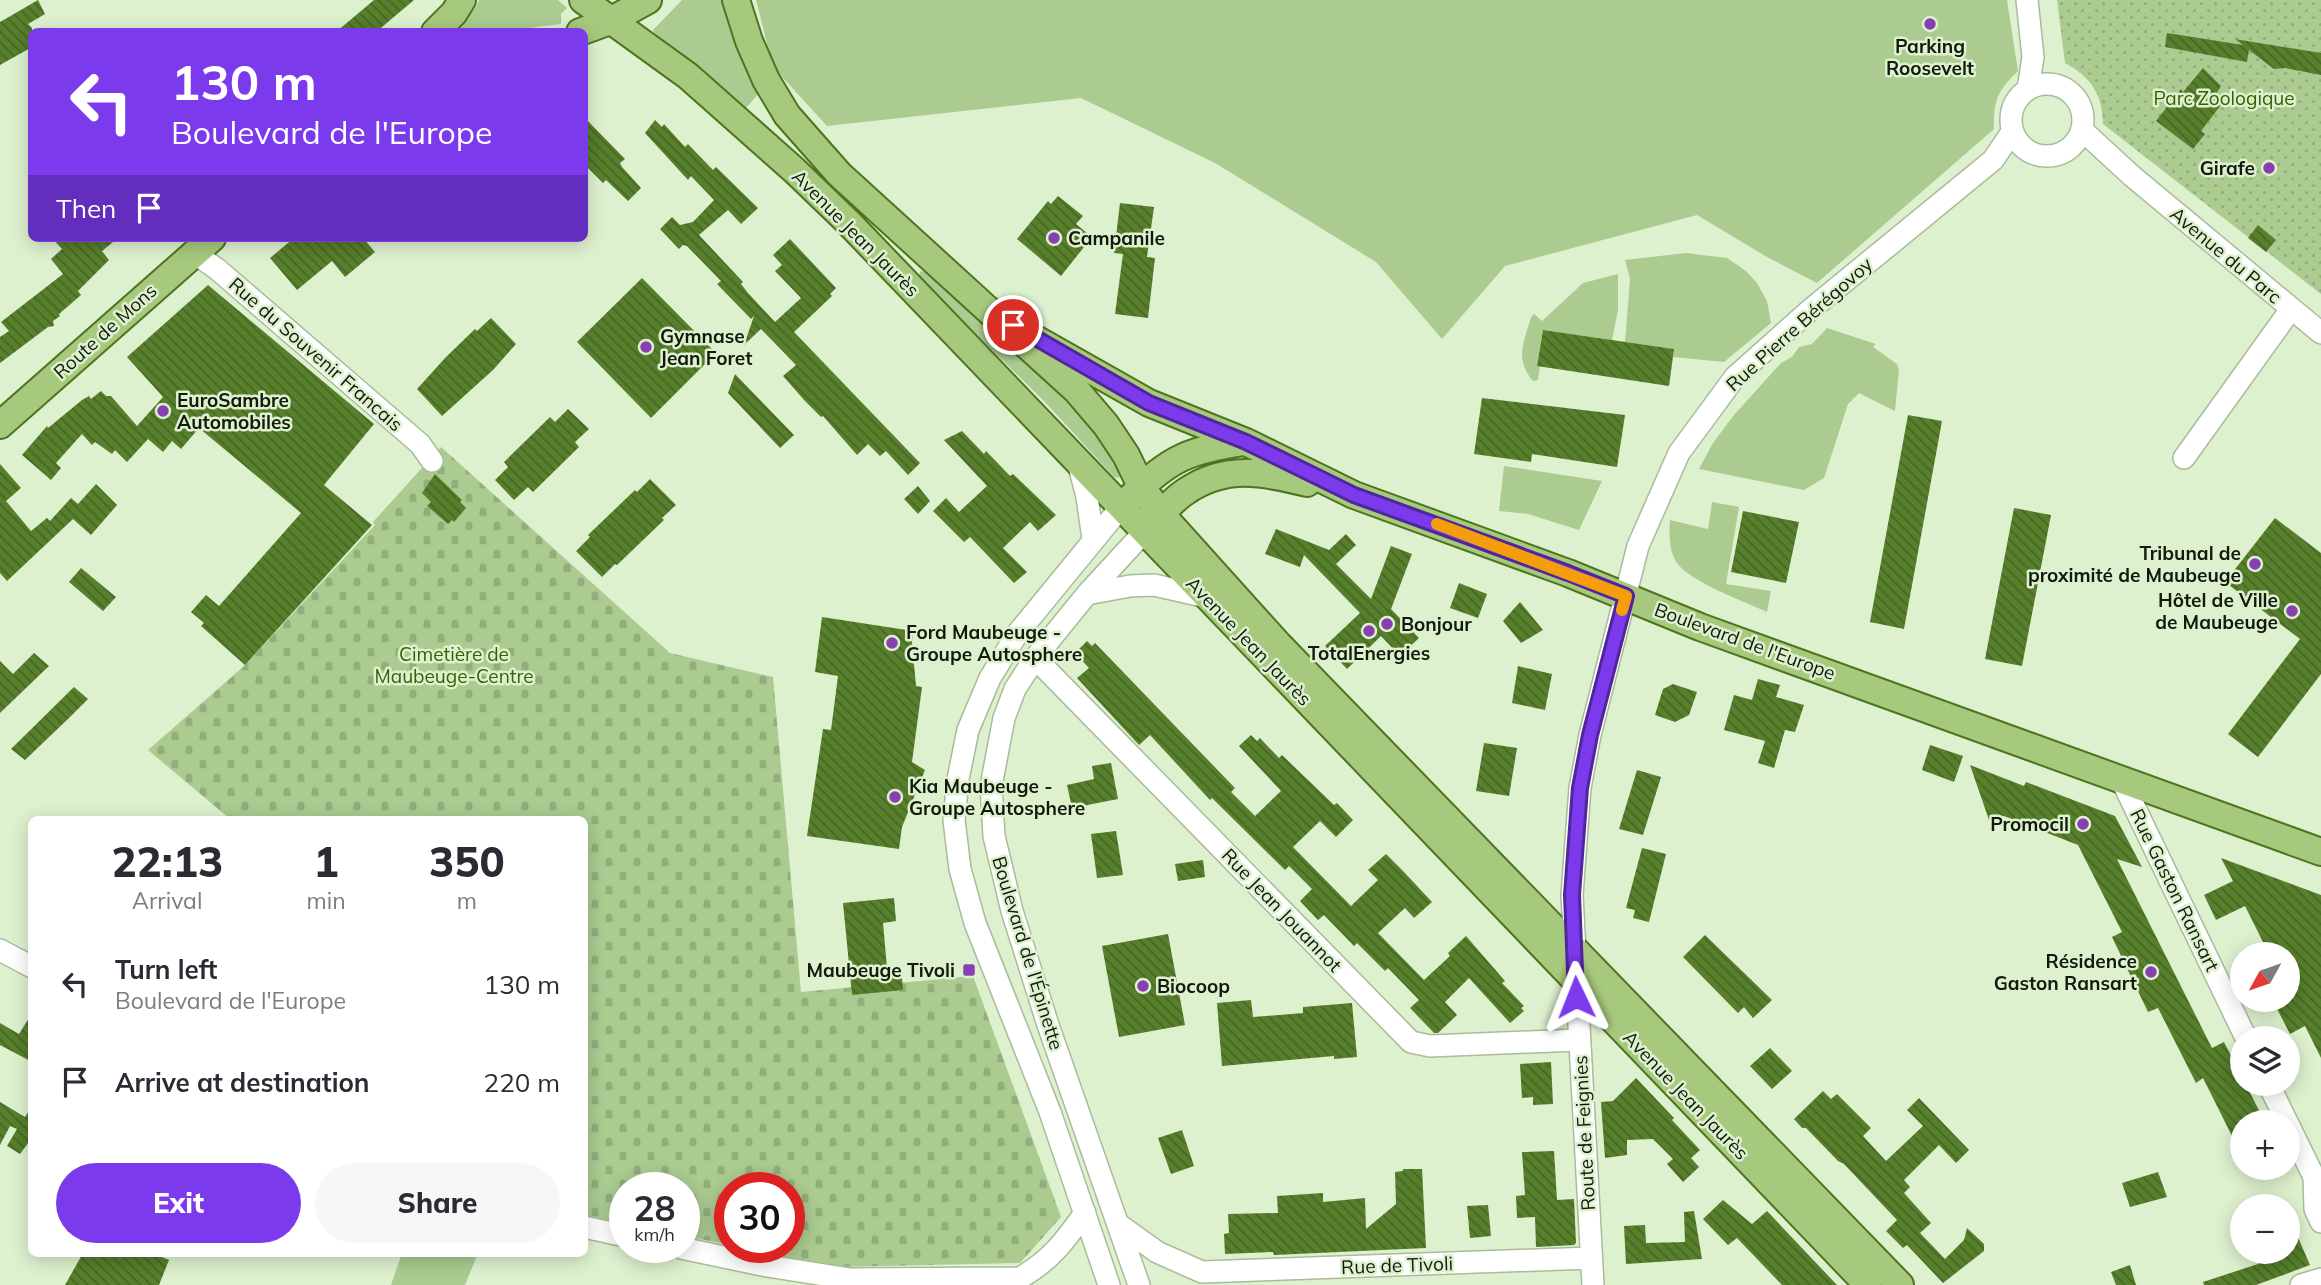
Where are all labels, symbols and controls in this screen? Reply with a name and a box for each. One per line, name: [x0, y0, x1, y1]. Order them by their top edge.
marker: Parking Roosevelt: [1922, 16, 1938, 32]
place label: Parking Roosevelt: [1886, 34, 1974, 80]
text: 130 m: [171, 51, 317, 112]
icon: left: [56, 56, 147, 147]
park label: Parc Zoologique: [2153, 86, 2295, 110]
text: Boulevard de l'Europe: [171, 112, 492, 152]
place label: Girafe: [2200, 156, 2255, 180]
marker: Girafe: [2261, 160, 2277, 176]
street label: Avenue Jean Jaurès: [787, 164, 925, 302]
icon: arrive: [130, 189, 168, 227]
text: Then: [56, 192, 116, 225]
street label: Avenue du Parc: [2165, 201, 2287, 309]
place label: Campanile: [1068, 226, 1165, 250]
marker: Campanile: [1046, 230, 1062, 246]
street label: Rue Pierre Bérégovoy: [1721, 252, 1877, 396]
street label: Rue du Souvenir Francais: [224, 272, 408, 436]
street label: Route de Mons: [48, 278, 162, 384]
pin: [983, 295, 1043, 355]
icon: arrive: [994, 306, 1032, 344]
place label: Gymnase Jean Foret: [660, 324, 752, 370]
marker: Gymnase Jean Foret: [638, 339, 654, 355]
place label: EuroSambre Automobiles: [177, 388, 291, 434]
marker: EuroSambre Automobiles: [155, 403, 171, 419]
place label: Tribunal de proximité de Maubeuge: [2028, 541, 2241, 587]
marker: Tribunal de proximité de Maubeuge: [2247, 556, 2263, 572]
street label: Avenue Jean Jaurès: [1181, 571, 1317, 711]
place label: Hôtel de Ville de Maubeuge: [2155, 588, 2278, 634]
street label: Boulevard de l'Europe: [1651, 597, 1839, 685]
marker: Hôtel de Ville de Maubeuge: [2284, 603, 2300, 619]
place label: Bonjour: [1401, 612, 1472, 636]
marker: Bonjour: [1379, 616, 1395, 632]
place label: Ford Maubeuge - Groupe Autosphere: [906, 620, 1082, 666]
marker: TotalEnergies: [1361, 623, 1377, 639]
marker: Ford Maubeuge - Groupe Autosphere: [884, 635, 900, 651]
place label: TotalEnergies: [1308, 641, 1430, 665]
park label: Cimetière de Maubeuge-Centre: [374, 642, 534, 688]
place label: Kia Maubeuge - Groupe Autosphere: [909, 774, 1085, 820]
marker: Kia Maubeuge - Groupe Autosphere: [887, 789, 903, 805]
street label: Rue Gaston Ransart: [2125, 805, 2225, 976]
place label: Promocil: [1990, 812, 2069, 836]
marker: Promocil: [2075, 816, 2091, 832]
text: 22:13: [111, 835, 223, 888]
text: 1: [313, 835, 339, 888]
text: 350: [429, 835, 505, 888]
street label: Rue Jean Jouannot: [1217, 843, 1347, 977]
street label: Boulevard de l'Épinette: [987, 853, 1069, 1053]
text: Arrival: [132, 886, 202, 915]
text: min: [306, 886, 346, 915]
text: m: [457, 886, 477, 915]
north arrow: [2230, 942, 2300, 1012]
map controls: [2230, 942, 2300, 1264]
place label: Résidence Gaston Ransart: [1994, 949, 2137, 995]
text: Turn left: [115, 953, 217, 986]
place label: Maubeuge Tivoli: [806, 958, 955, 982]
position arrow: [1539, 960, 1613, 1034]
marker: Maubeuge Tivoli: [961, 962, 977, 978]
marker: Résidence Gaston Ransart: [2143, 964, 2159, 980]
icon: left: [56, 965, 94, 1003]
text: 130 m: [484, 968, 560, 1001]
place label: Biocoop: [1157, 974, 1230, 998]
marker: Biocoop: [1135, 978, 1151, 994]
text: Boulevard de l'Europe: [115, 986, 346, 1015]
street label: Avenue Jean Jaurès: [1618, 1025, 1754, 1165]
button: layers: [2230, 1026, 2300, 1096]
street label: Route de Feignies: [1568, 1055, 1600, 1211]
icon: arrive: [56, 1063, 94, 1101]
text: Arrive at destination: [115, 1066, 370, 1099]
text: 220 m: [484, 1066, 560, 1099]
button: +: [2230, 1110, 2300, 1180]
button: Exit: [56, 1163, 301, 1243]
button: Share: [315, 1163, 560, 1243]
speed limit sign: 30: [714, 1172, 805, 1263]
text: 28: [633, 1186, 676, 1230]
button: −: [2230, 1194, 2300, 1264]
text: km/h: [634, 1223, 675, 1246]
street label: Rue de Tivoli: [1341, 1251, 1453, 1279]

